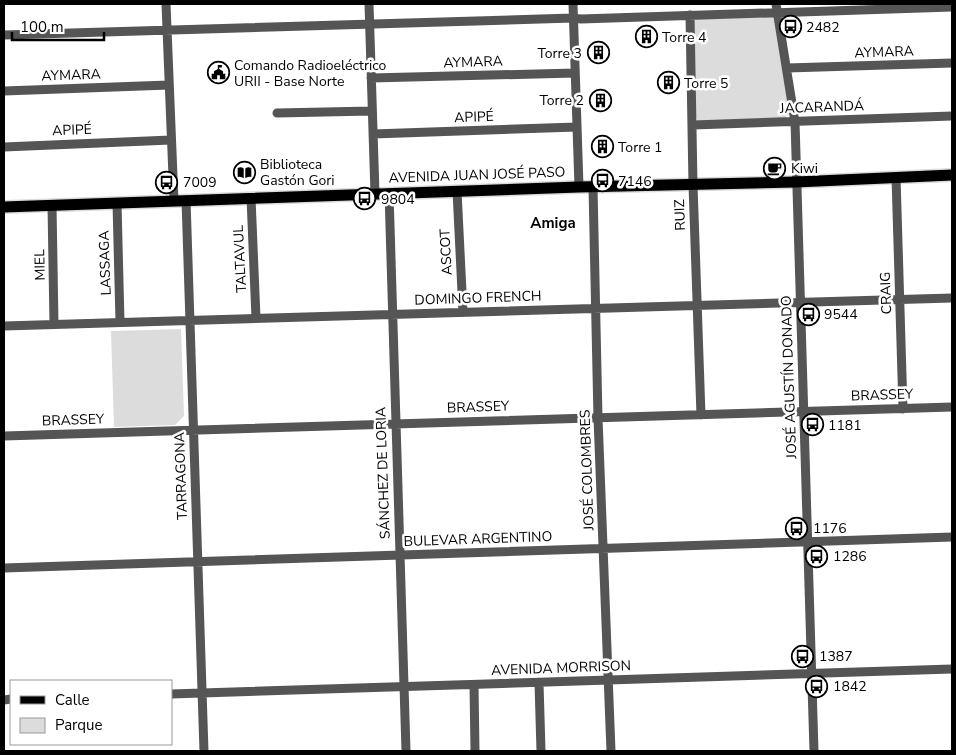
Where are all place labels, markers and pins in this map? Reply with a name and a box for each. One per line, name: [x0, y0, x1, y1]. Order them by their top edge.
bus stop icon: 2482: [778, 15, 802, 39]
place label: 2482: [806, 18, 840, 37]
building icon: Torre 4: [634, 25, 658, 49]
place label: Torre 4: [662, 28, 707, 47]
building icon: Torre 3: [586, 41, 610, 65]
place label: Torre 3: [537, 44, 582, 63]
place label: Comando Radioeléctrico URII - Base Norte: [234, 56, 387, 91]
public building icon: Comando Radioeléctrico URII - Base Norte: [206, 61, 230, 85]
building icon: Torre 5: [656, 71, 680, 95]
place label: Torre 5: [684, 74, 729, 93]
building icon: Torre 2: [588, 88, 612, 112]
place label: Torre 2: [539, 91, 584, 110]
building icon: Torre 1: [590, 135, 614, 159]
place label: Torre 1: [618, 138, 663, 157]
place label: Biblioteca Gastón Gori: [260, 155, 335, 190]
cafe icon: Kiwi: [763, 156, 787, 180]
place label: Kiwi: [791, 159, 818, 178]
library icon: Biblioteca Gastón Gori: [232, 160, 256, 184]
bus stop icon: 7146: [590, 169, 614, 193]
bus stop icon: 7009: [155, 170, 179, 194]
place label: 7146: [618, 172, 652, 191]
place label: 7009: [183, 173, 217, 192]
bus stop icon: 9804: [353, 187, 377, 211]
place label: 9804: [381, 190, 415, 209]
bus stop icon: 9544: [796, 302, 820, 326]
place label: 9544: [824, 305, 858, 324]
bus stop icon: 1181: [800, 413, 824, 437]
place label: 1181: [828, 416, 862, 435]
bus stop icon: 1176: [785, 516, 809, 540]
place label: 1176: [813, 519, 847, 538]
bus stop icon: 1286: [805, 544, 829, 568]
place label: 1286: [833, 547, 867, 566]
bus stop icon: 1387: [791, 644, 815, 668]
place label: 1387: [819, 647, 853, 666]
bus stop icon: 1842: [805, 674, 829, 698]
place label: 1842: [833, 677, 867, 696]

